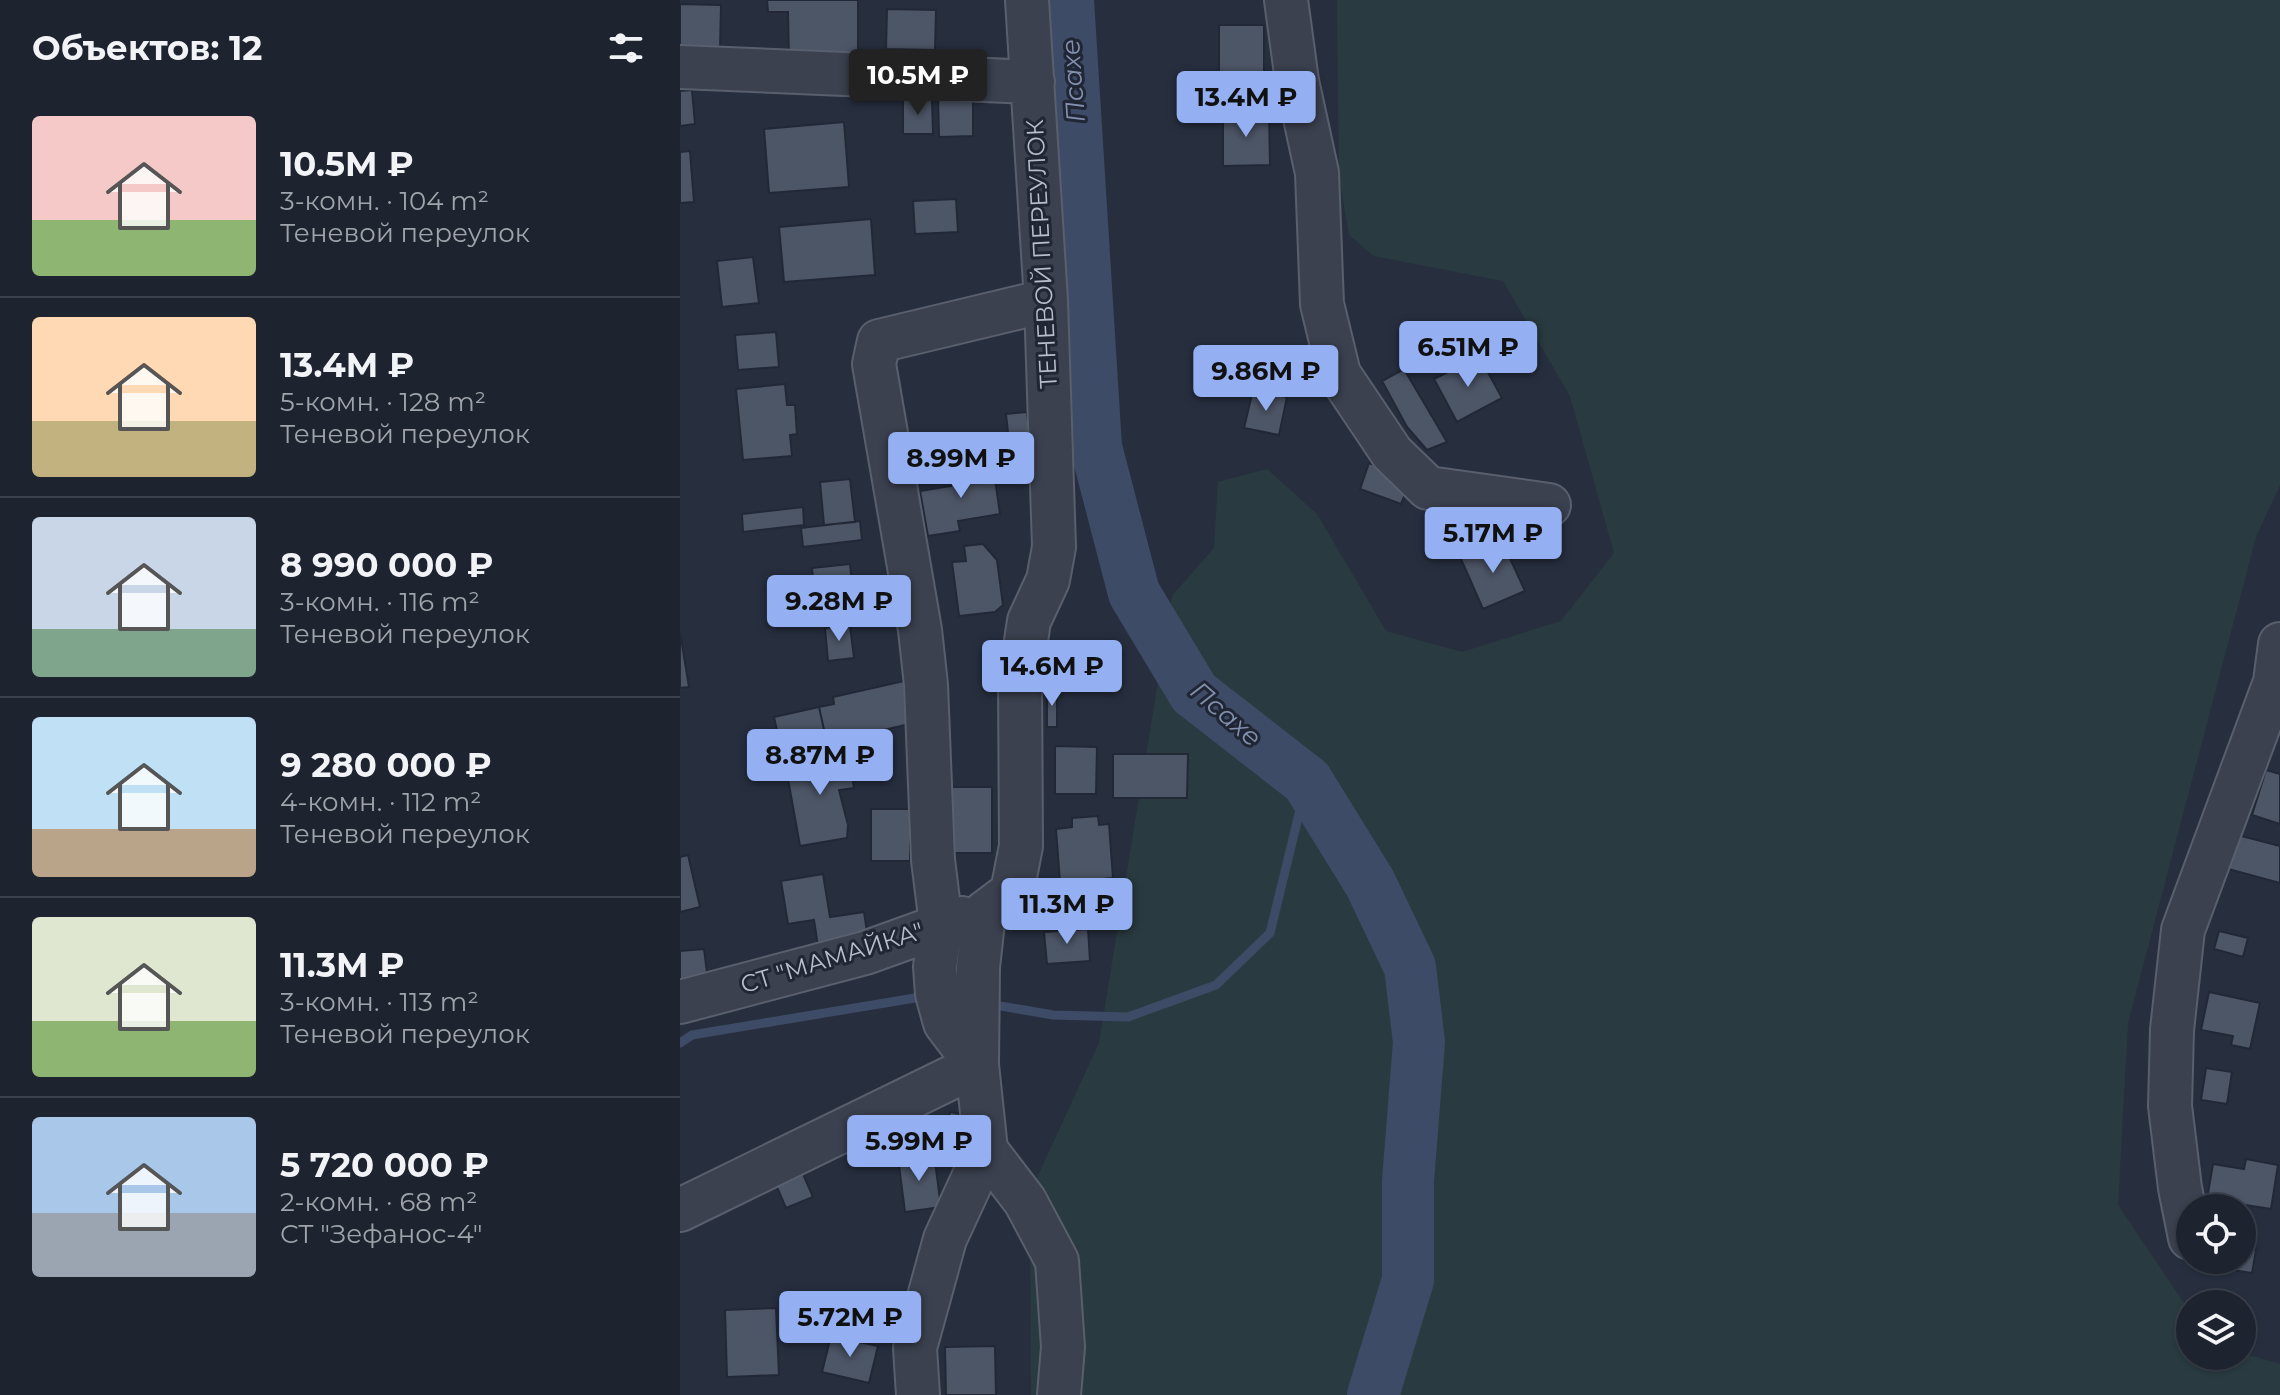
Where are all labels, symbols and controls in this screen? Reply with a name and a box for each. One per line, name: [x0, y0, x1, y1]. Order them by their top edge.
icon: filters: [604, 26, 648, 70]
text: Объектов: 12: [32, 27, 262, 69]
water label: Псахе: [1054, 38, 1092, 124]
pin: 10.5M ₽: [844, 49, 992, 117]
text: 10.5M ₽: [867, 59, 969, 91]
pin: 13.4M ₽: [1172, 71, 1320, 139]
text: 13.4M ₽: [1195, 81, 1297, 113]
street label: ТЕНЕВОЙ ПЕРЕУЛОК: [1020, 118, 1063, 390]
text: 10.5M ₽: [280, 143, 414, 185]
icon: home: [96, 148, 192, 244]
text: 3-комн. · 104 m²: [280, 185, 489, 217]
text: Теневой переулок: [280, 217, 530, 249]
pin: 6.51M ₽: [1394, 321, 1542, 389]
text: 6.51M ₽: [1417, 331, 1519, 363]
text: 13.4M ₽: [280, 344, 414, 386]
pin: 9.86M ₽: [1192, 345, 1340, 413]
icon: home: [96, 349, 192, 445]
text: 9.86M ₽: [1211, 355, 1321, 387]
text: 5-комн. · 128 m²: [280, 386, 486, 418]
text: Теневой переулок: [280, 418, 530, 450]
pin: 8.99M ₽: [887, 432, 1035, 500]
text: 8.99M ₽: [906, 442, 1016, 474]
pin: 5.17M ₽: [1419, 507, 1567, 575]
text: 5.17M ₽: [1443, 517, 1543, 549]
text: 8 990 000 ₽: [280, 544, 493, 586]
icon: home: [96, 549, 192, 645]
pin: 9.28M ₽: [765, 575, 913, 643]
text: 9.28M ₽: [785, 585, 893, 617]
text: 3-комн. · 116 m²: [280, 586, 480, 618]
text: Теневой переулок: [280, 618, 530, 650]
pin: 14.6M ₽: [978, 640, 1126, 708]
text: 14.6M ₽: [1000, 650, 1104, 682]
water label: Псахе: [1184, 675, 1268, 753]
pin: 8.87M ₽: [746, 729, 894, 797]
text: 8.87M ₽: [765, 739, 875, 771]
text: 9 280 000 ₽: [280, 744, 492, 786]
icon: home: [96, 749, 192, 845]
text: 4-комн. · 112 m²: [280, 786, 481, 818]
text: Теневой переулок: [280, 818, 530, 850]
pin: 11.3M ₽: [993, 878, 1141, 946]
text: 11.3M ₽: [1019, 888, 1115, 920]
street label: СТ "МАМАЙКА": [737, 916, 927, 999]
text: 11.3M ₽: [280, 944, 405, 986]
icon: home: [96, 949, 192, 1045]
text: 3-комн. · 113 m²: [280, 986, 479, 1018]
text: Теневой переулок: [280, 1018, 530, 1050]
pin: 5.99M ₽: [845, 1115, 993, 1183]
text: 5.99M ₽: [865, 1125, 973, 1157]
text: 5 720 000 ₽: [280, 1144, 489, 1186]
icon: home: [96, 1149, 192, 1245]
text: 2-комн. · 68 m²: [280, 1186, 477, 1218]
map controls: [2176, 1194, 2256, 1370]
button: locate: [2176, 1194, 2256, 1274]
text: СТ "Зефанос-4": [280, 1218, 483, 1250]
button: layers: [2176, 1290, 2256, 1370]
pin: 5.72M ₽: [776, 1291, 924, 1359]
text: 5.72M ₽: [797, 1301, 903, 1333]

